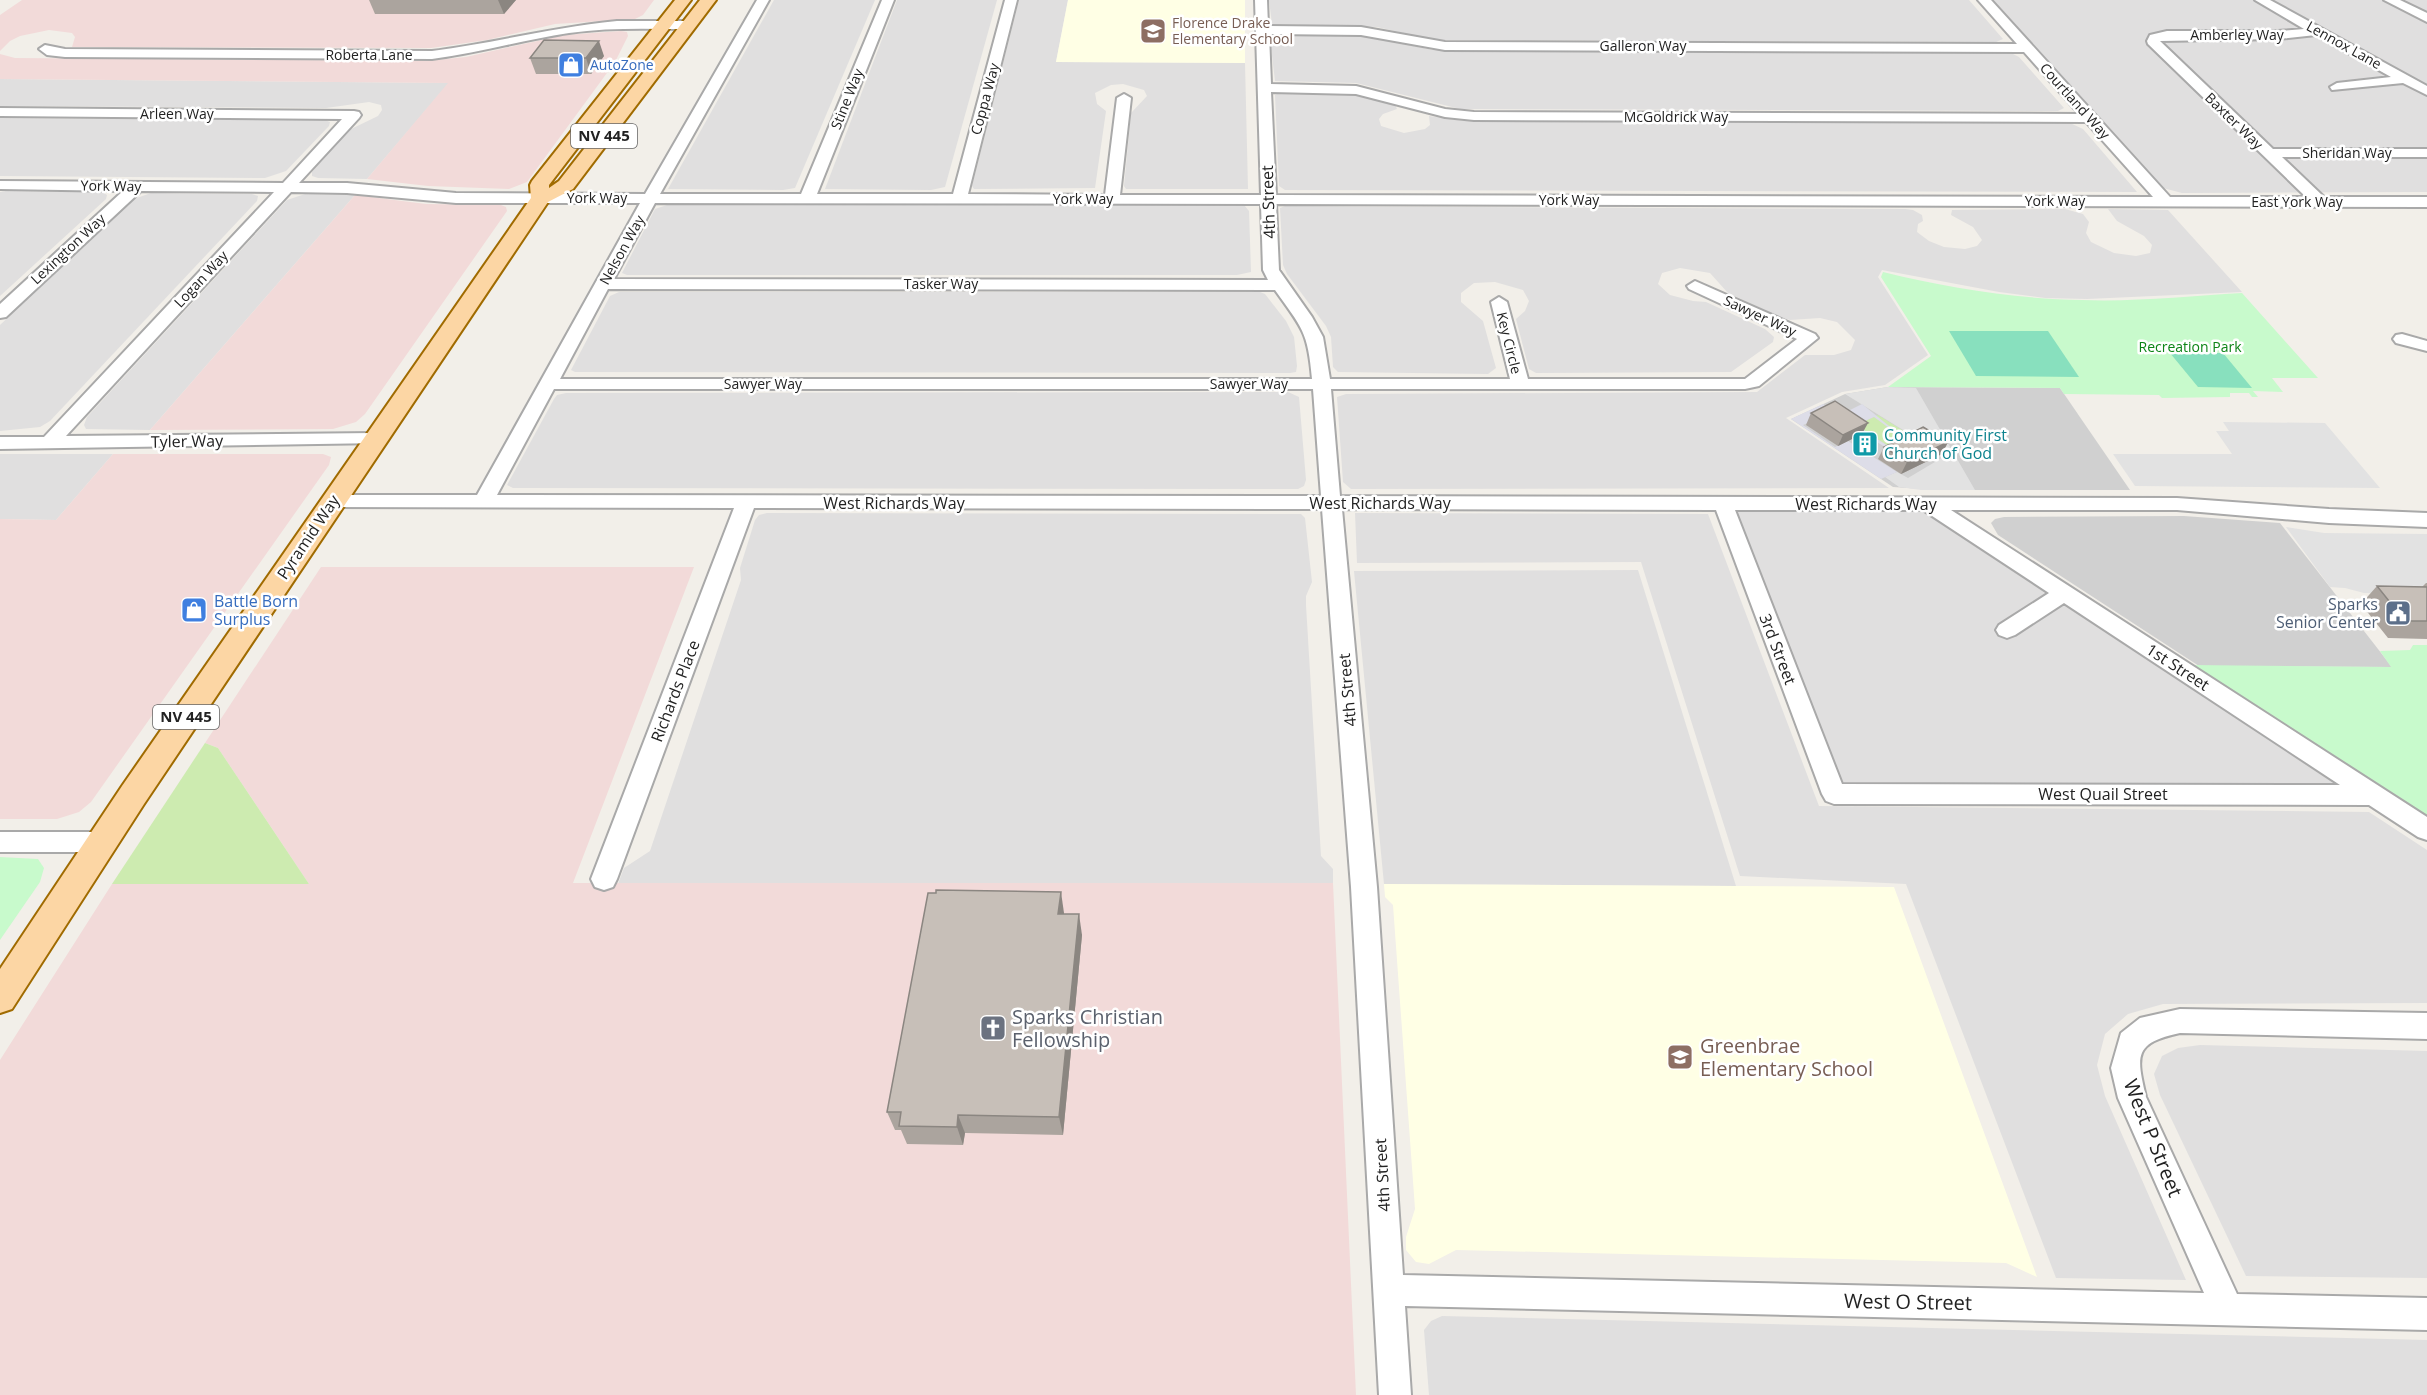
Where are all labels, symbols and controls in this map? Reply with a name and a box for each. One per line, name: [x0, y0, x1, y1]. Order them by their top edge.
place label: Florence Drake Elementary School: [1172, 13, 1293, 48]
school or university icon: Florence Drake Elementary School: [1138, 16, 1168, 46]
street label: Lennox Lane: [2303, 16, 2385, 73]
street label: Amberley Way: [2190, 25, 2285, 44]
street label: Galleron Way: [1600, 36, 1687, 55]
street label: Roberta Lane: [325, 45, 413, 64]
shop icon: AutoZone: [556, 50, 586, 80]
place label: AutoZone: [590, 55, 654, 74]
street label: Courtland Way: [2036, 59, 2115, 144]
street label: Coppa Way: [966, 60, 1003, 137]
street label: Stine Way: [826, 65, 868, 132]
street label: Baxter Way: [2201, 88, 2268, 154]
street label: Arleen Way: [140, 104, 215, 123]
street label: McGoldrick Way: [1624, 107, 1729, 126]
road number: NV 445: [571, 124, 637, 148]
street label: Sheridan Way: [2302, 143, 2393, 162]
street label: 4th Street: [1256, 165, 1280, 239]
street label: York Way: [81, 175, 142, 196]
street label: York Way: [567, 188, 628, 207]
street label: York Way: [1053, 189, 1114, 208]
street label: York Way: [1539, 190, 1600, 209]
street label: York Way: [2025, 191, 2086, 210]
street label: East York Way: [2251, 192, 2344, 211]
street label: Lexington Way: [26, 208, 110, 288]
street label: Nelson Way: [595, 211, 649, 288]
street label: Logan Way: [169, 245, 232, 311]
street label: Tasker Way: [904, 274, 979, 293]
street label: Sawyer Way: [1721, 290, 1801, 341]
street label: Key Circle: [1493, 310, 1526, 376]
park label: Recreation Park: [2138, 337, 2242, 356]
street label: Sawyer Way: [724, 374, 803, 393]
street label: Sawyer Way: [1210, 374, 1289, 393]
place label: Community First Church of God: [1884, 424, 2007, 464]
street label: Tyler Way: [151, 429, 224, 453]
building icon: Community First Church of God: [1850, 429, 1880, 459]
street label: Pyramid Way: [272, 490, 345, 584]
street label: West Richards Way: [823, 492, 966, 514]
street label: West Richards Way: [1309, 492, 1452, 514]
street label: West Richards Way: [1795, 493, 1938, 515]
place label: Battle Born Surplus: [214, 590, 298, 630]
place label: Sparks Senior Center: [2276, 593, 2378, 633]
shop icon: Battle Born Surplus: [179, 595, 209, 625]
public building icon: Sparks Senior Center: [2383, 598, 2413, 628]
street label: 3rd Street: [1754, 610, 1802, 688]
street label: Richards Place: [645, 637, 705, 745]
street label: 1st Street: [2142, 638, 2214, 696]
street label: 4th Street: [1333, 652, 1361, 728]
road number: NV 445: [153, 705, 219, 729]
street label: West Quail Street: [2038, 783, 2168, 805]
place label: Sparks Christian Fellowship: [1012, 1003, 1163, 1053]
church icon: Sparks Christian Fellowship: [978, 1013, 1008, 1043]
place label: Greenbrae Elementary School: [1700, 1032, 1873, 1082]
school or university icon: Greenbrae Elementary School: [1665, 1042, 1695, 1072]
street label: West P Street: [2118, 1075, 2189, 1201]
street label: 4th Street: [1369, 1137, 1395, 1212]
street label: West O Street: [1844, 1287, 1972, 1316]

